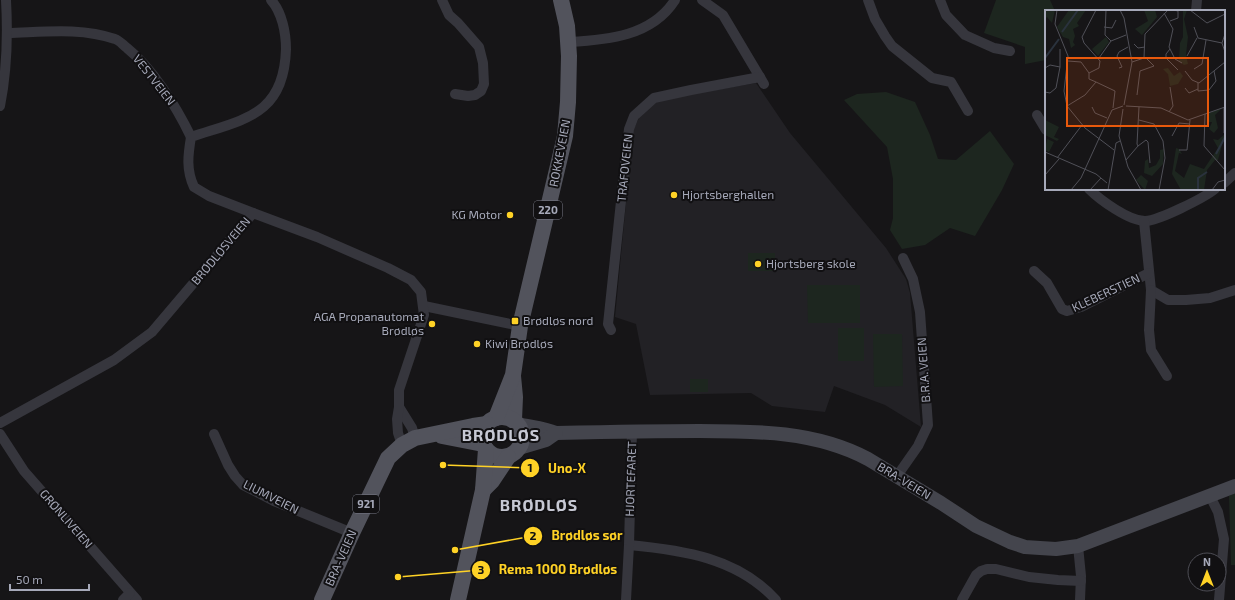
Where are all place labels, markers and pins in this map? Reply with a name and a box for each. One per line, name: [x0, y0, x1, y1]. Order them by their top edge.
place label: Hjortsberghallen: [682, 187, 774, 202]
marker: Hjortsberghallen: [669, 190, 679, 200]
place label: KG Motor: [451, 207, 502, 221]
marker: KG Motor: [505, 210, 515, 220]
place label: Hjortsberg skole: [766, 256, 856, 271]
marker: Hjortsberg skole: [753, 259, 763, 269]
place label: AGA Propanautomat Brødløs: [314, 309, 424, 337]
place label: Brødløs nord: [523, 313, 593, 327]
marker: Brødløs nord: [510, 316, 520, 326]
marker: AGA Propanautomat Brødløs: [427, 319, 437, 329]
place label: Kiwi Brødløs: [485, 336, 553, 350]
marker: Kiwi Brødløs: [472, 339, 482, 349]
callout: Uno-X: [520, 455, 594, 480]
callout: Brødløs sør: [523, 523, 630, 548]
callout: Rema 1000 Brødløs: [471, 557, 625, 582]

